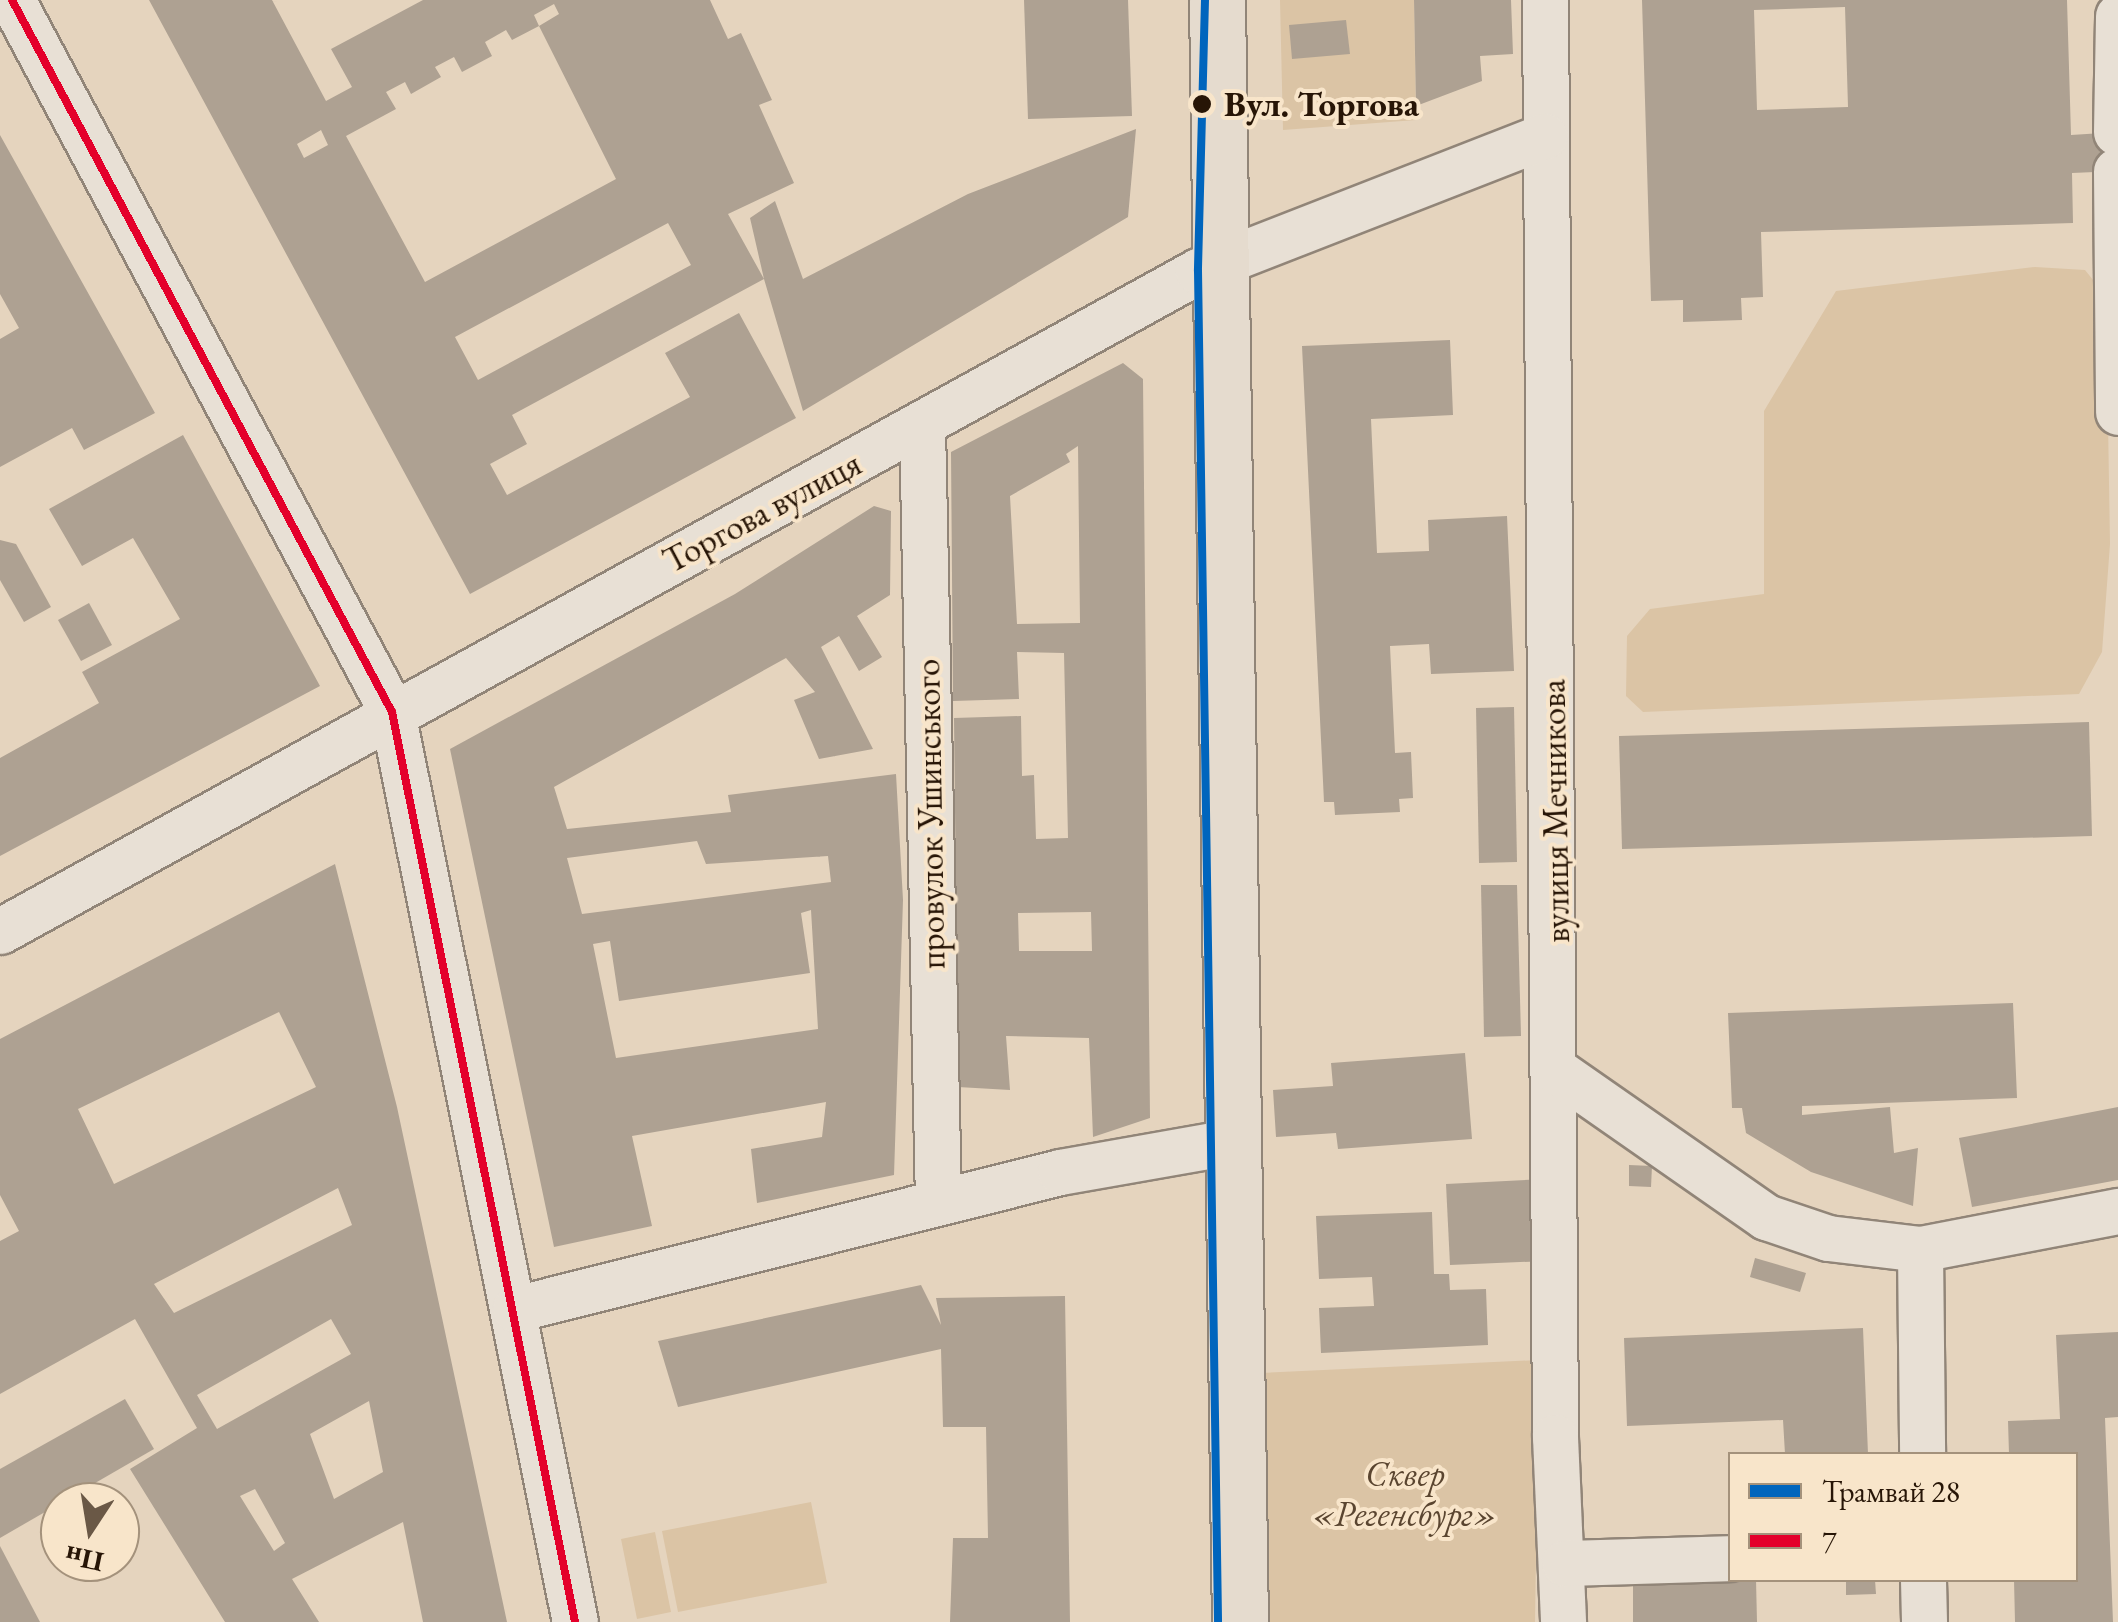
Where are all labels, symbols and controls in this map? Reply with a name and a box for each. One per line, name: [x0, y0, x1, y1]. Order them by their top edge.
place label: Вул. Торгова: [1224, 83, 1419, 125]
marker: Вул. Торгова: [1189, 91, 1215, 117]
street label: Торгова вулиця: [656, 442, 868, 582]
street label: провулок Ушинського: [906, 659, 954, 969]
street label: вулиця Мечникова: [1532, 679, 1578, 943]
legend: [1728, 1452, 2078, 1582]
park label: Сквер «Регенсбург»: [1313, 1453, 1497, 1535]
text: Трамвай 28: [1822, 1472, 1960, 1511]
north arrow: [40, 1482, 140, 1582]
text: 7: [1822, 1522, 1836, 1561]
text: Пн: [62, 1538, 107, 1581]

